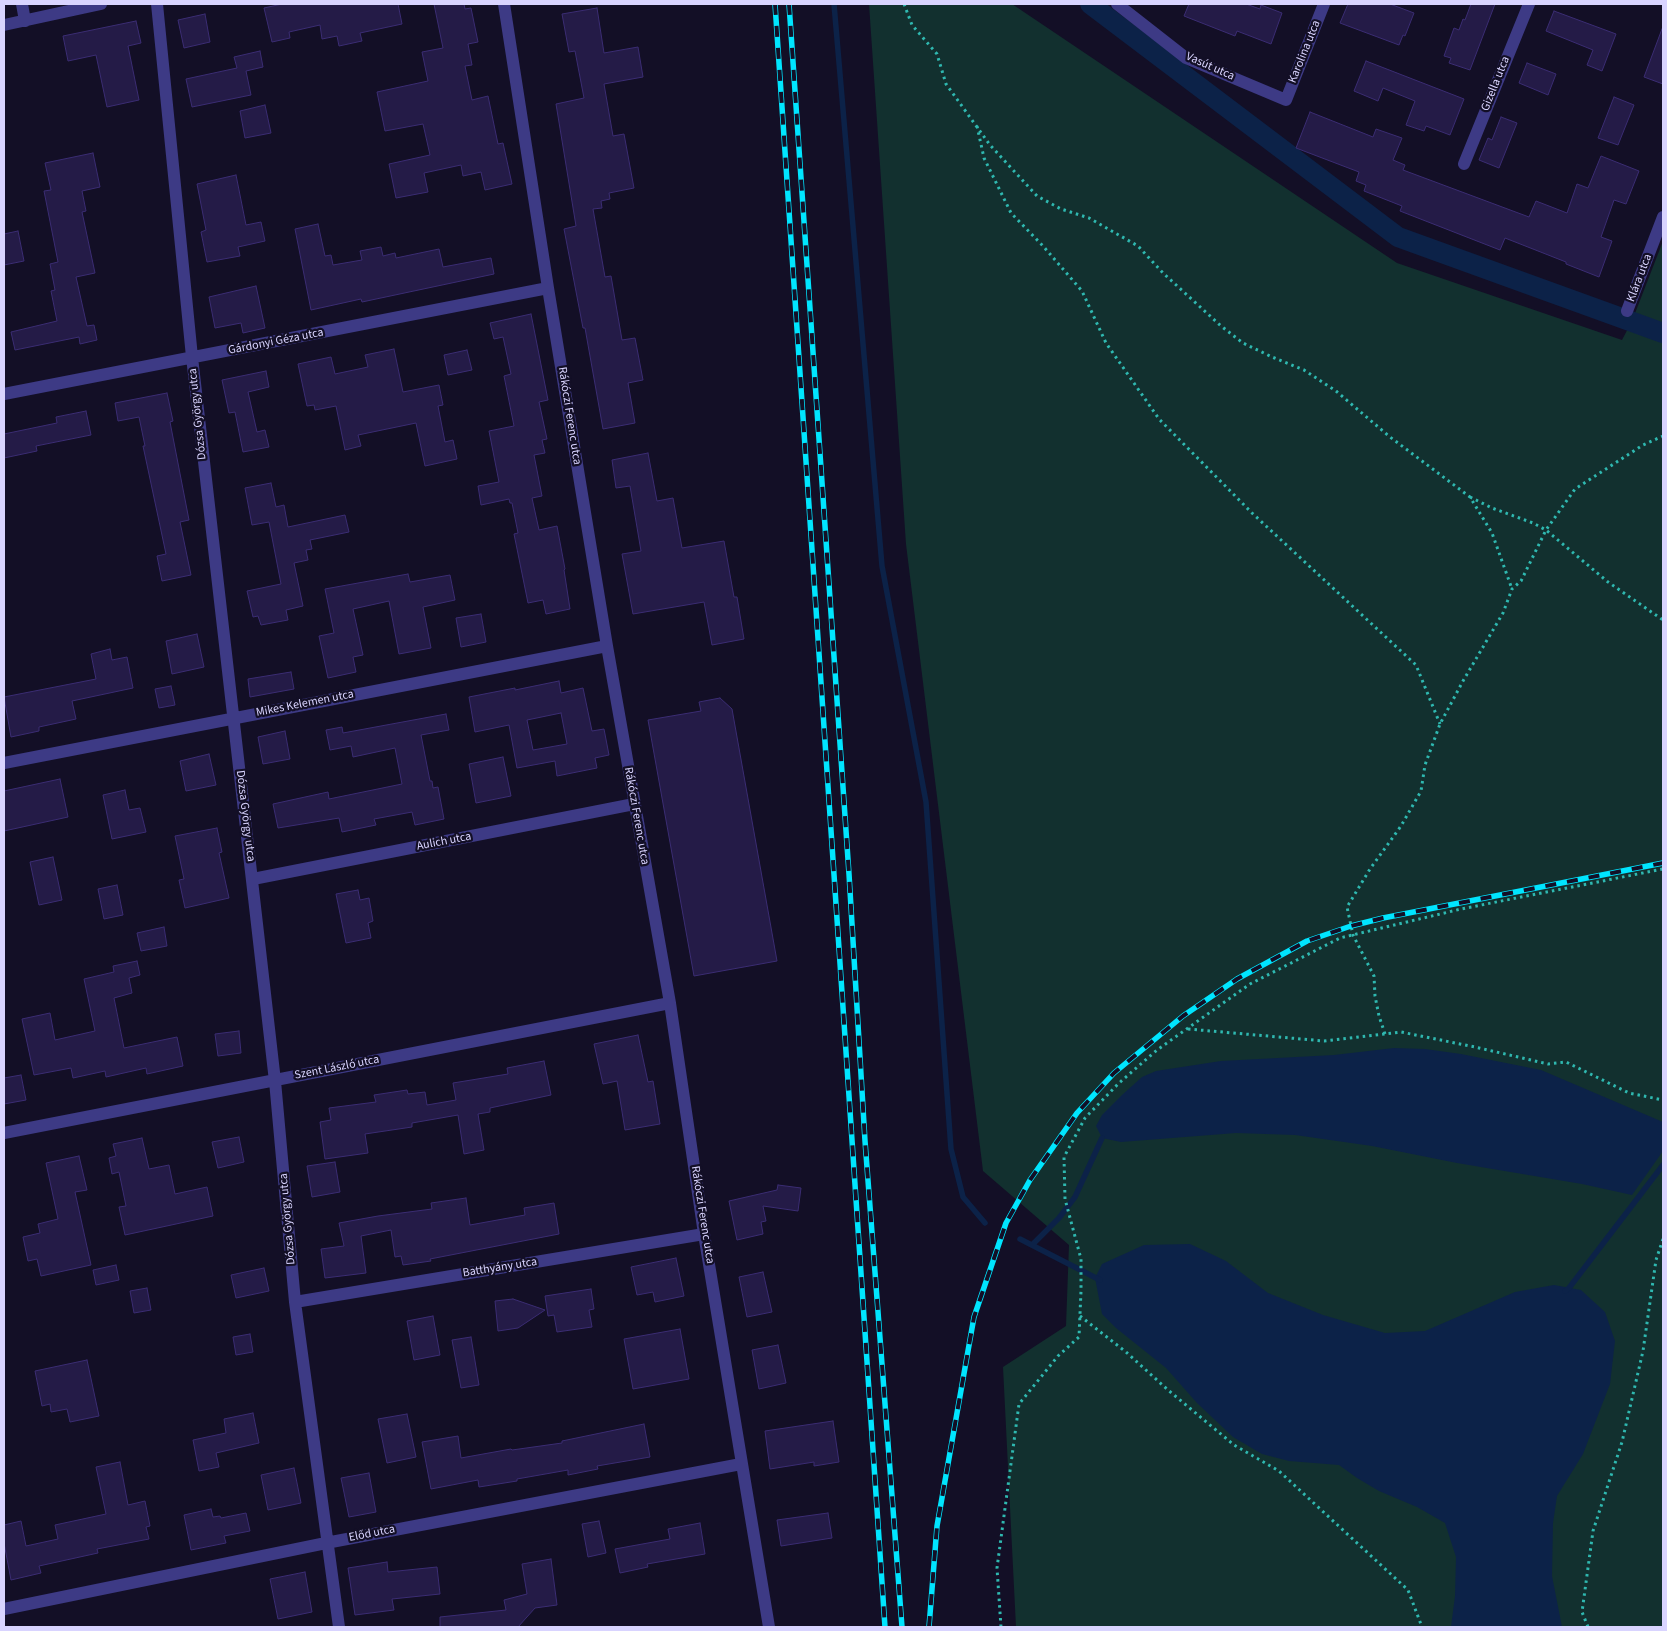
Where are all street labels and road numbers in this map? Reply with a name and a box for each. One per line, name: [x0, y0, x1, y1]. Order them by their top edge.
street label: Karolina utca: [1286, 19, 1324, 85]
street label: Vasút utca: [1183, 50, 1237, 84]
street label: Gizella utca: [1479, 55, 1513, 113]
street label: Klára utca: [1624, 252, 1656, 304]
street label: Gárdonyi Géza utca: [227, 326, 325, 358]
street label: Rákóczi Ferenc utca: [554, 366, 584, 466]
street label: Dózsa György utca: [186, 368, 210, 460]
street label: Mikes Kelemen utca: [255, 687, 355, 721]
street label: Rákóczi Ferenc utca: [620, 766, 652, 866]
street label: Dózsa György utca: [232, 769, 258, 863]
street label: Aulich utca: [416, 830, 472, 854]
street label: Szent László utca: [293, 1053, 381, 1083]
street label: Rákóczi Ferenc utca: [687, 1165, 717, 1265]
street label: Dózsa György utca: [277, 1173, 299, 1265]
street label: Batthyány utca: [462, 1255, 538, 1281]
street label: Előd utca: [348, 1522, 396, 1546]

